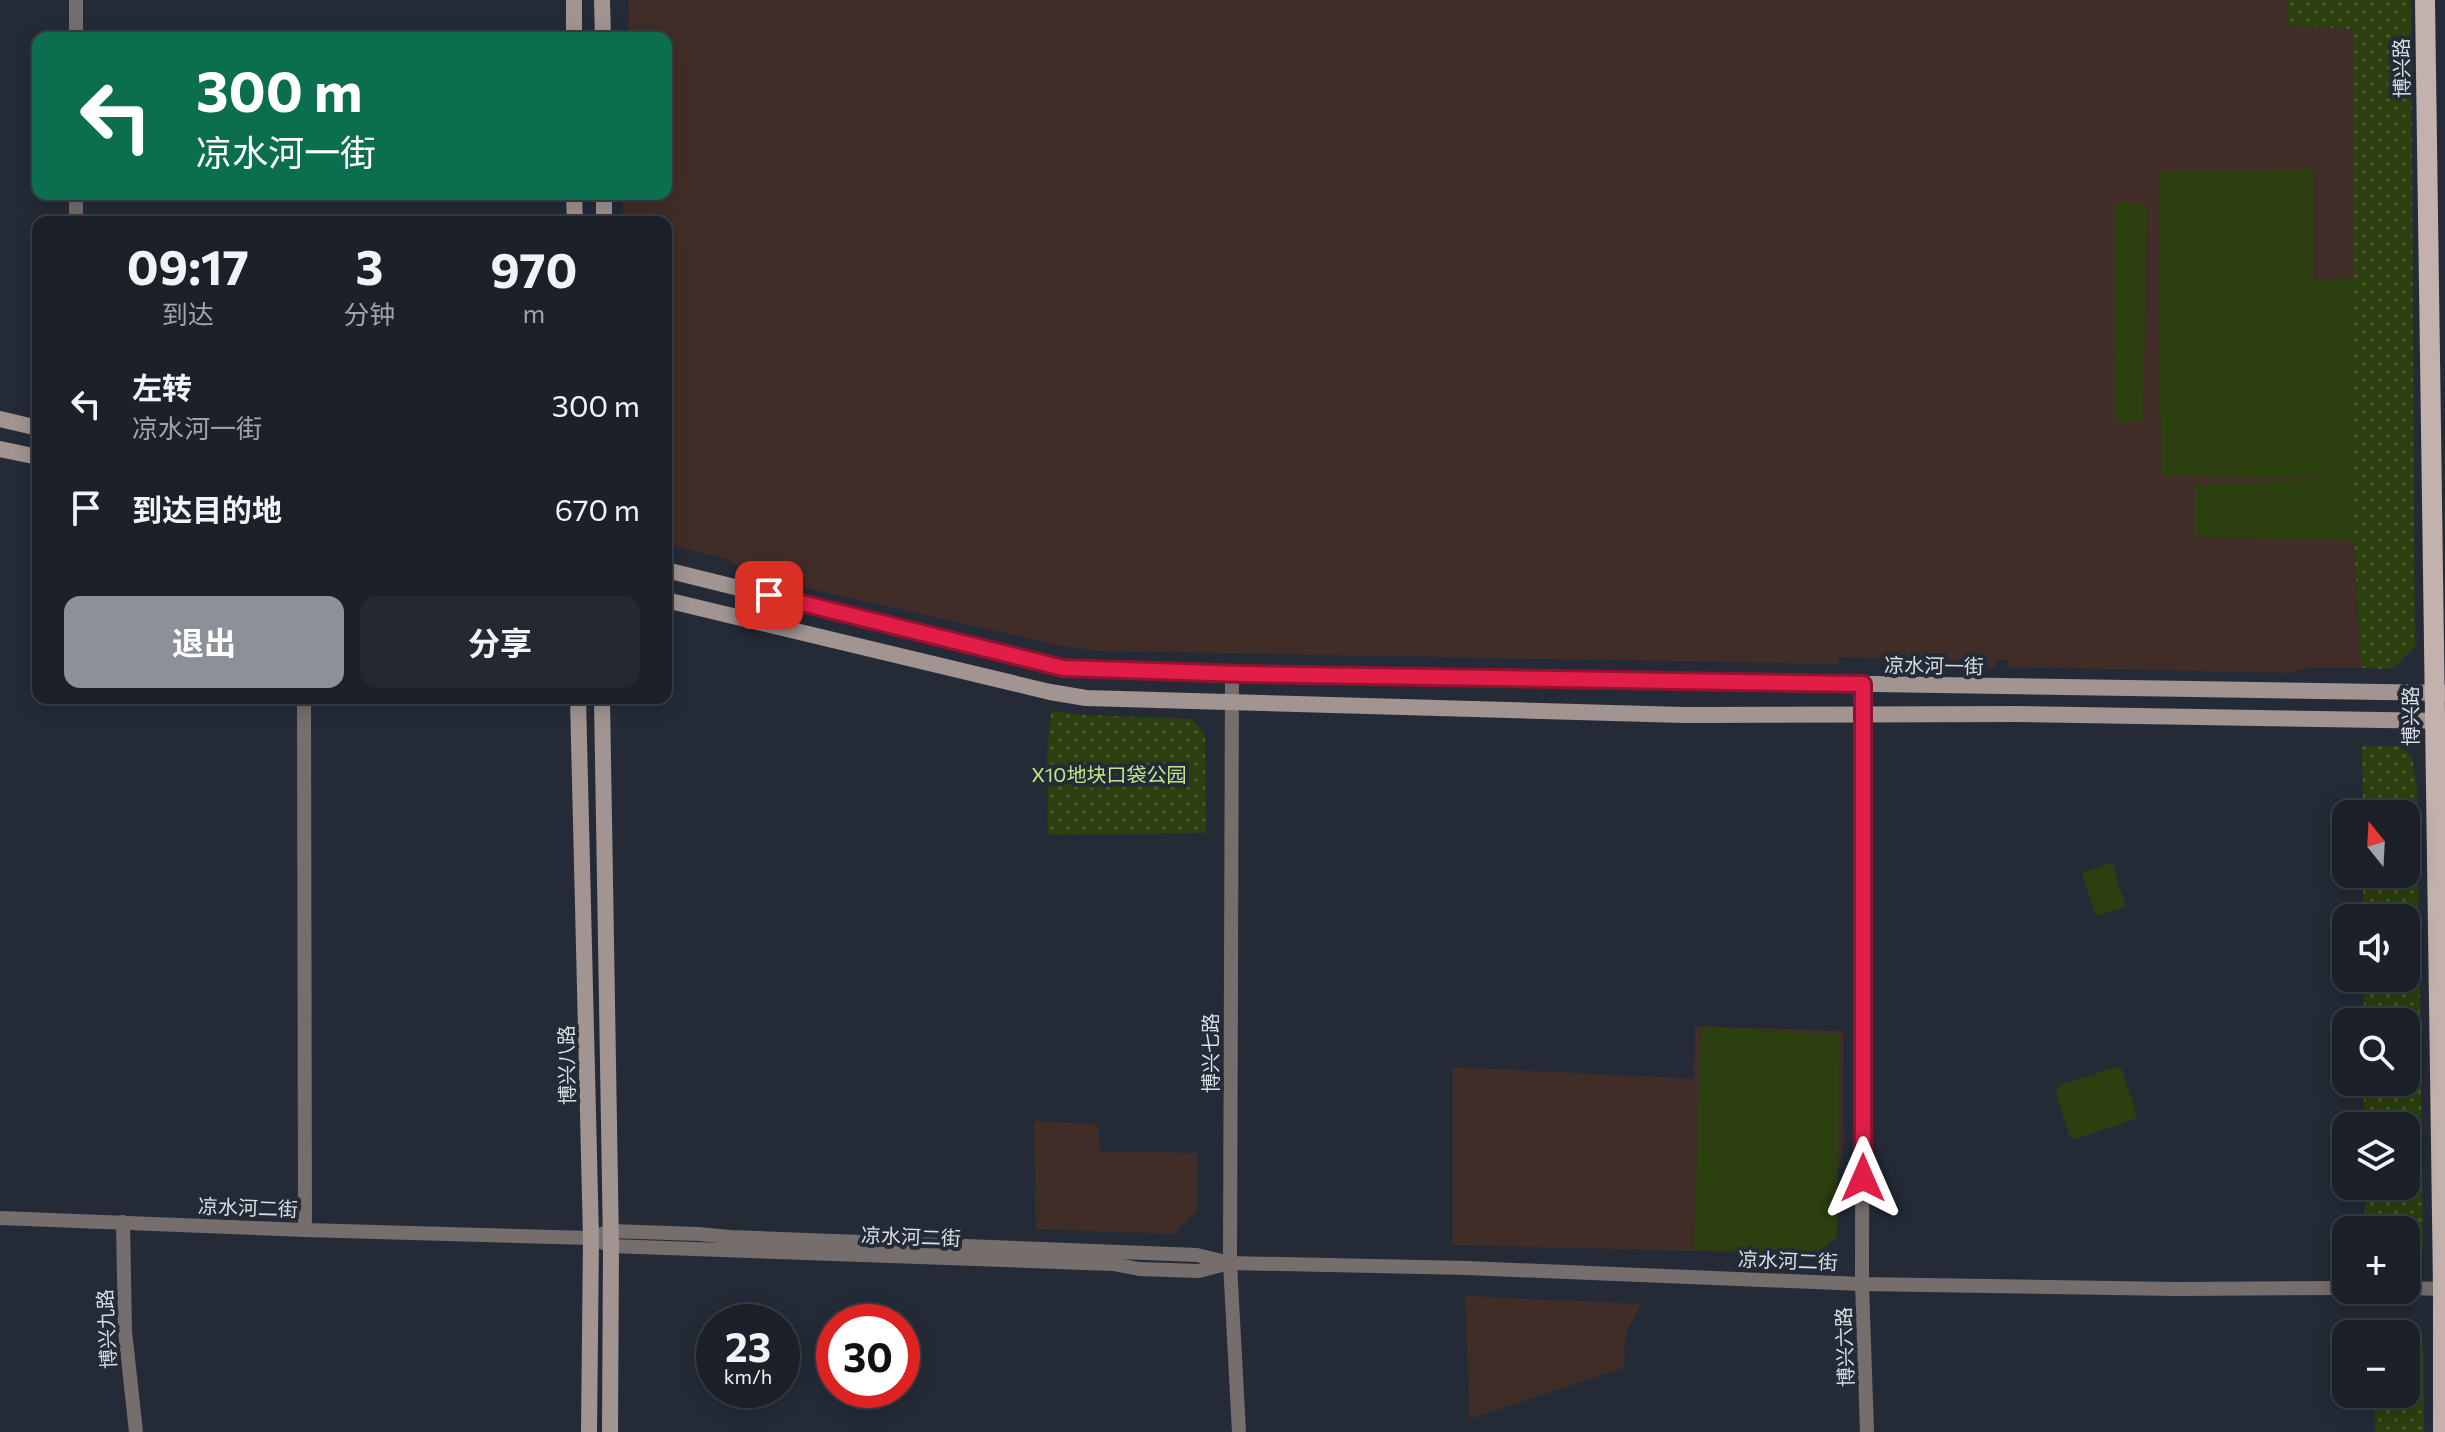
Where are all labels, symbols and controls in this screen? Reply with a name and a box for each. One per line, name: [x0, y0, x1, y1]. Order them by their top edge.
street label: 博兴路: [2388, 38, 2414, 98]
text: 300 m: [196, 55, 363, 124]
icon: left: [64, 64, 168, 168]
text: 凉水河一街: [196, 129, 376, 173]
text: 09:17: [127, 236, 249, 295]
text: 3: [356, 236, 384, 295]
text: 970: [490, 239, 577, 298]
text: m: [522, 297, 545, 328]
text: 到达: [162, 298, 214, 329]
text: 分钟: [344, 298, 396, 329]
text: 左转: [132, 368, 192, 405]
icon: left: [64, 382, 108, 426]
text: 300 m: [552, 386, 640, 423]
text: 凉水河一街: [132, 412, 262, 443]
icon: arrive: [64, 486, 108, 530]
text: 到达目的地: [132, 490, 282, 527]
text: 670 m: [555, 490, 640, 527]
pin: [735, 561, 803, 629]
icon: arrive: [747, 573, 791, 617]
button: 退出: [64, 596, 344, 688]
button: 分享: [360, 596, 640, 688]
street label: 凉水河一街: [1884, 652, 1984, 678]
street label: 博兴路: [2398, 686, 2422, 746]
park label: X10地块口袋公园: [1032, 762, 1186, 786]
north arrow: [2332, 800, 2420, 888]
map controls: [2332, 800, 2420, 1408]
button: sound: [2332, 904, 2420, 992]
button: search: [2332, 1008, 2420, 1096]
street label: 博兴七路: [1198, 1013, 1222, 1093]
street label: 博兴八路: [553, 1025, 579, 1105]
button: layers: [2332, 1112, 2420, 1200]
position arrow: [1821, 1136, 1905, 1220]
street label: 凉水河二街: [198, 1193, 298, 1221]
button: +: [2332, 1216, 2420, 1304]
street label: 凉水河二街: [861, 1222, 961, 1250]
street label: 凉水河二街: [1738, 1246, 1838, 1274]
street label: 博兴九路: [92, 1288, 120, 1370]
speed limit sign: 30: [816, 1304, 920, 1408]
street label: 博兴六路: [1831, 1307, 1857, 1387]
button: −: [2332, 1320, 2420, 1408]
text: 23: [725, 1321, 771, 1370]
text: km/h: [724, 1364, 772, 1388]

